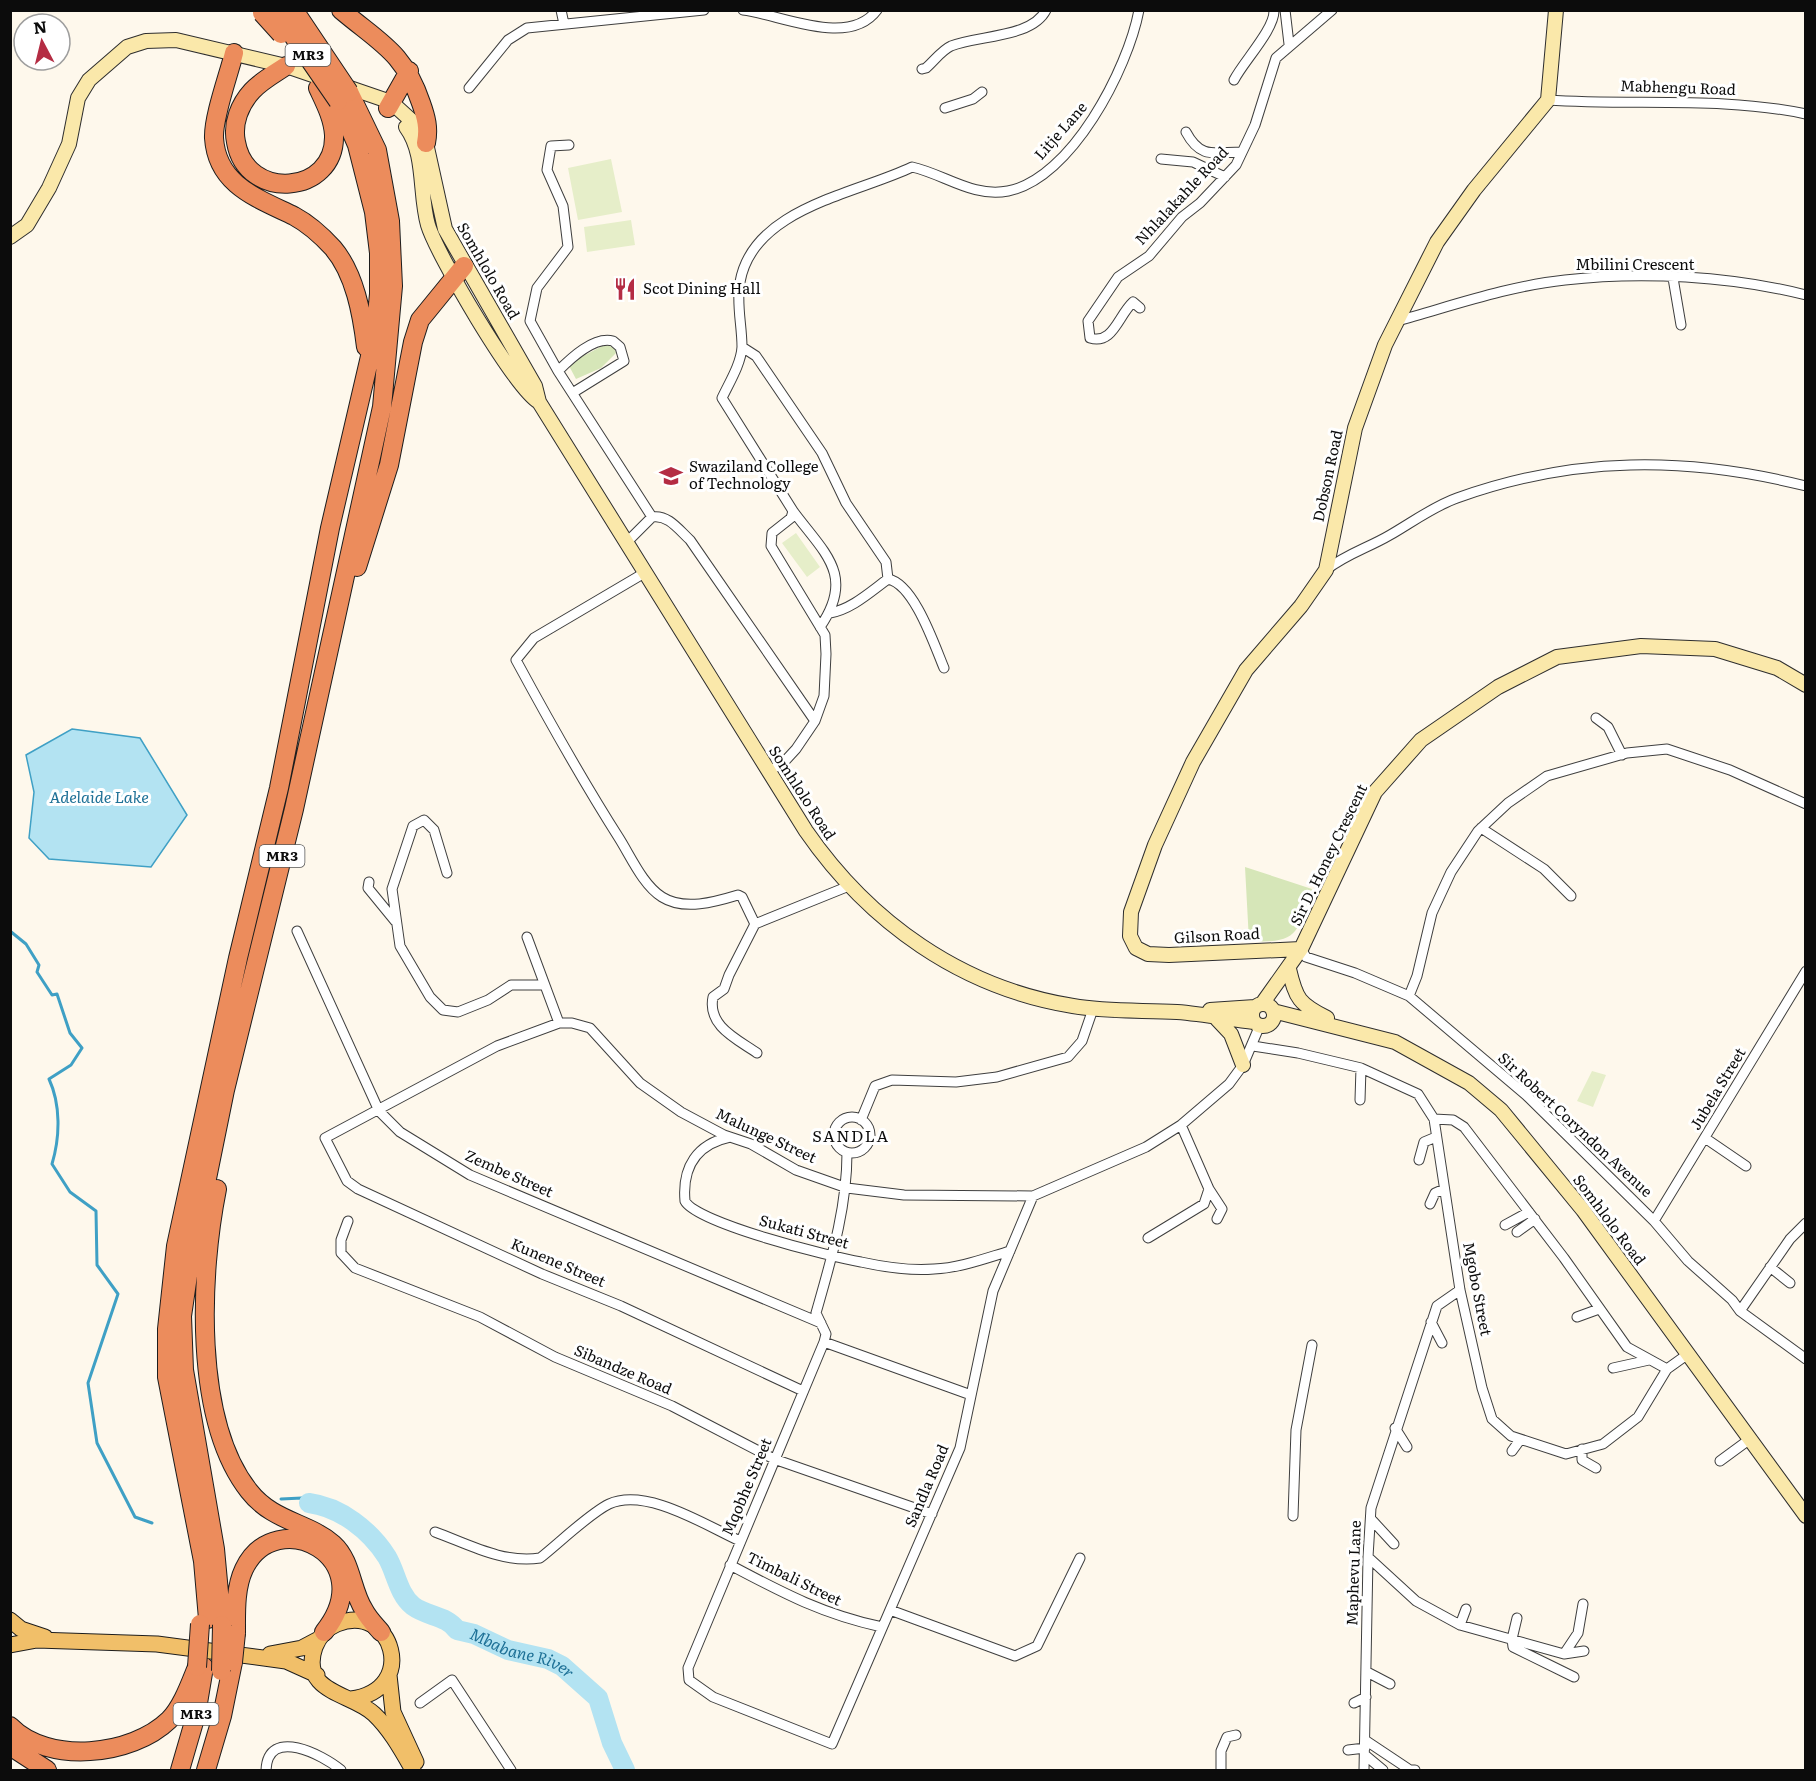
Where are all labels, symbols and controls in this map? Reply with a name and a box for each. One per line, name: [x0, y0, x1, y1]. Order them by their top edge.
north arrow: [12, 12, 72, 72]
text: N: [32, 13, 48, 39]
road number: MR3: [286, 44, 330, 66]
street label: Mabhengu Road: [1620, 73, 1736, 100]
street label: Litje Lane: [1028, 96, 1092, 164]
street label: Nhlalakahle Road: [1129, 140, 1233, 250]
street label: Somhlolo Road: [452, 217, 526, 323]
street label: Mbilini Crescent: [1575, 252, 1695, 275]
restaurant icon: Scot Dining Hall: [612, 276, 638, 302]
place label: Scot Dining Hall: [643, 276, 760, 299]
street label: Dobson Road: [1306, 428, 1347, 524]
place label: Swaziland College of Technology: [689, 454, 819, 494]
school or university icon: Swaziland College of Technology: [658, 463, 684, 489]
street label: Somhlolo Road: [764, 740, 842, 844]
street label: Sir D. Honey Crescent: [1283, 779, 1372, 929]
water label: Adelaide Lake: [49, 784, 149, 808]
road number: MR3: [260, 845, 304, 867]
street label: Gilson Road: [1173, 921, 1260, 948]
street label: Jubela Street: [1683, 1043, 1750, 1134]
street label: Sir Robert Coryndon Avenue: [1494, 1046, 1659, 1202]
street label: Malunge Street: [712, 1101, 821, 1168]
district label: SANDLA: [812, 1123, 890, 1147]
street label: Zembe Street: [462, 1143, 557, 1202]
street label: Somhlolo Road: [1568, 1169, 1652, 1269]
street label: Sukati Street: [757, 1208, 852, 1254]
street label: Kunene Street: [508, 1231, 610, 1292]
street label: Mgobo Street: [1458, 1240, 1499, 1338]
street label: Sibandze Road: [571, 1338, 676, 1400]
street label: Mqobhe Street: [715, 1434, 777, 1539]
street label: Sandla Road: [898, 1440, 953, 1531]
street label: Maphevu Lane: [1339, 1520, 1366, 1626]
street label: Timbali Street: [743, 1545, 846, 1611]
water label: Mbabane River: [466, 1621, 581, 1683]
road number: MR3: [174, 1703, 218, 1725]

